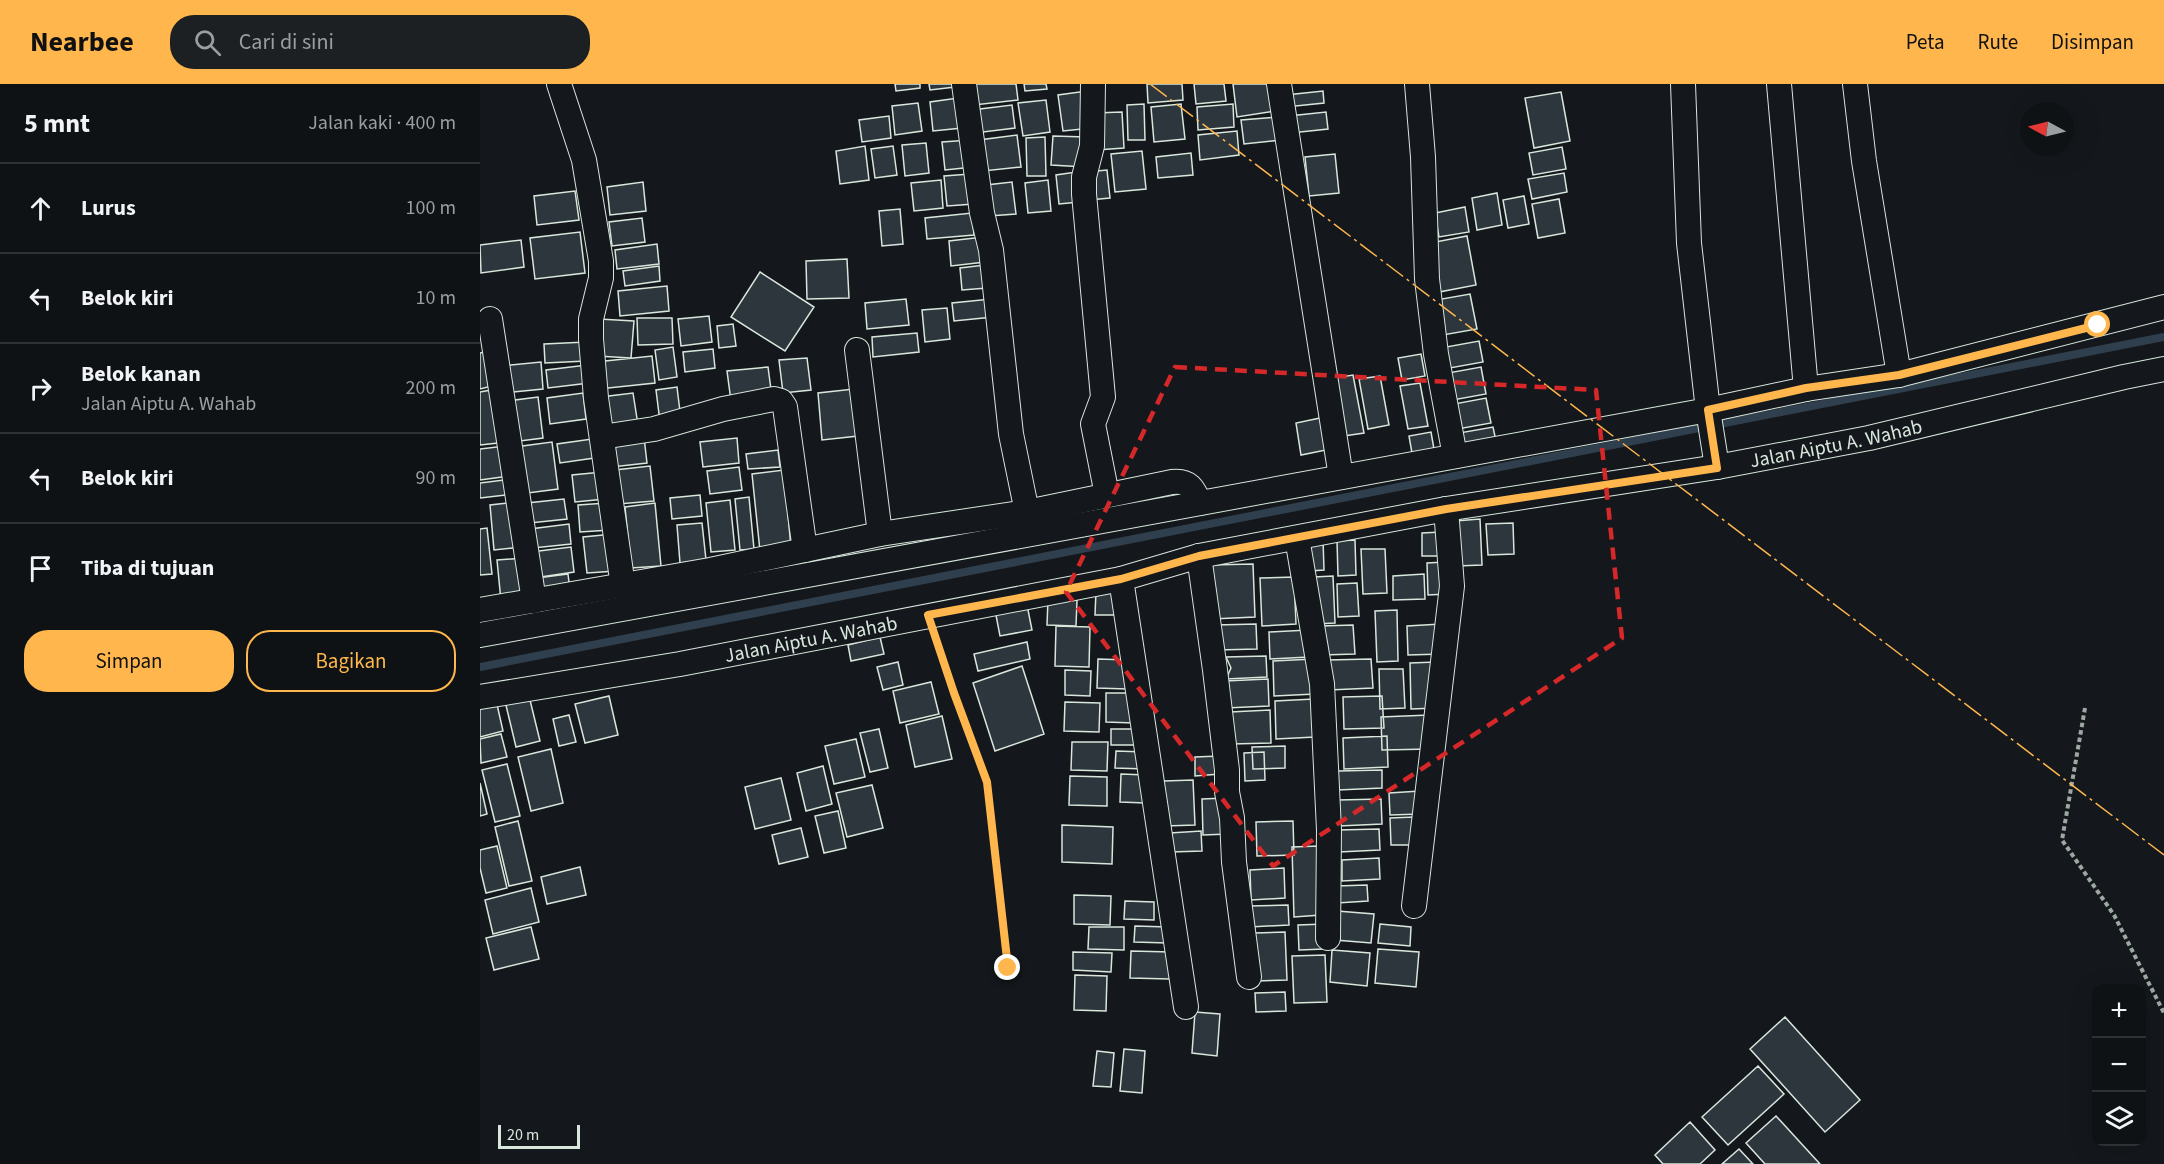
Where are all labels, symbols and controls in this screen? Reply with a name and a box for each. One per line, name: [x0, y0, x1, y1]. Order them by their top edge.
search box: [170, 15, 590, 69]
text: Nearbee: [30, 22, 134, 62]
icon: search: [191, 26, 224, 59]
text: Cari di sini: [239, 26, 334, 58]
text: Peta: [1906, 27, 1944, 57]
text: Rute: [1977, 27, 2018, 57]
text: Disimpan: [2051, 27, 2134, 57]
north arrow: [2020, 102, 2074, 156]
text: 5 mnt: [24, 105, 90, 142]
text: Jalan kaki · 400 m: [308, 109, 456, 137]
icon: ahead: [24, 192, 57, 225]
text: Lurus: [81, 192, 136, 224]
text: 100 m: [406, 194, 456, 222]
icon: left: [24, 282, 57, 315]
text: Belok kiri: [81, 282, 174, 314]
text: 10 m: [416, 284, 456, 312]
route start: [2084, 311, 2110, 337]
text: Belok kanan: [81, 358, 201, 390]
icon: right: [24, 372, 57, 405]
text: 200 m: [406, 374, 456, 402]
text: Jalan Aiptu A. Wahab: [81, 390, 256, 418]
street label: Jalan Aiptu A. Wahab: [1747, 413, 1925, 475]
icon: left: [24, 462, 57, 495]
text: Belok kiri: [81, 462, 174, 494]
text: 90 m: [416, 464, 456, 492]
icon: arrive: [24, 552, 57, 585]
text: Tiba di tujuan: [81, 552, 214, 584]
street label: Jalan Aiptu A. Wahab: [722, 609, 900, 670]
button: Simpan: [24, 630, 234, 692]
button: Bagikan: [246, 630, 456, 692]
route end: [994, 954, 1020, 980]
map controls: [2092, 984, 2146, 1146]
button: +: [2092, 984, 2146, 1038]
button: −: [2092, 1038, 2146, 1092]
button: layers: [2092, 1092, 2146, 1146]
scale bar: [498, 1122, 580, 1150]
text: 20 m: [507, 1124, 539, 1146]

